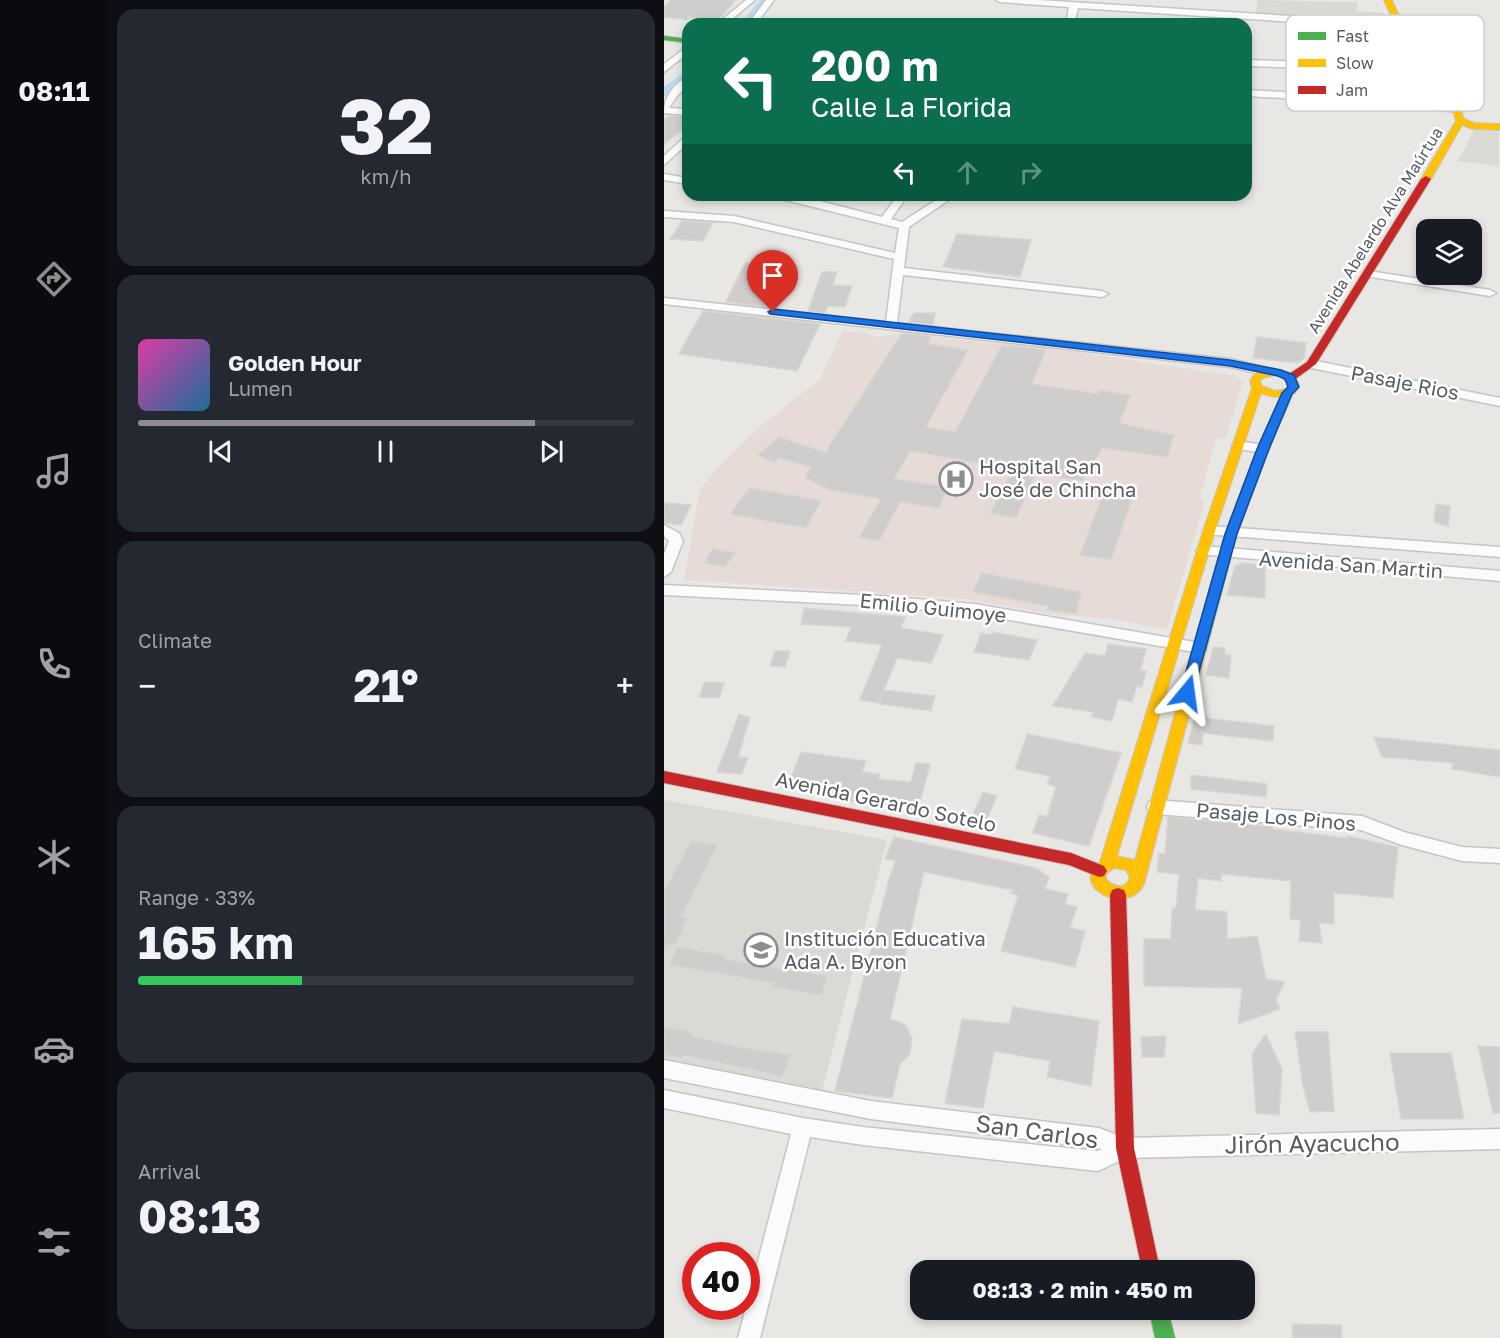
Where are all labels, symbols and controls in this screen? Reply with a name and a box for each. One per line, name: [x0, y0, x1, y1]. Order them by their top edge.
legend: [1286, 15, 1484, 111]
text: Fast: [1336, 26, 1369, 46]
text: 200 m: [811, 40, 938, 90]
icon: left: [712, 42, 790, 120]
text: Slow: [1336, 53, 1374, 73]
text: 08:11: [18, 75, 90, 107]
text: 32: [338, 78, 434, 171]
text: Jam: [1336, 80, 1368, 100]
text: Calle La Florida: [811, 91, 1012, 123]
street label: Avenida Abelardo Alva Maúrtua: [1303, 123, 1447, 337]
icon: left: [888, 156, 921, 189]
icon: ahead: [951, 156, 984, 189]
icon: right: [1014, 156, 1047, 189]
text: km/h: [361, 164, 411, 188]
map controls: [1416, 219, 1482, 285]
button: layers: [1416, 219, 1482, 285]
pin: [747, 250, 798, 312]
icon: directions: [33, 258, 75, 300]
icon: arrive: [756, 259, 789, 292]
text: Golden Hour: [228, 349, 362, 376]
street label: Pasaje Rios: [1349, 360, 1461, 404]
text: Lumen: [228, 376, 293, 400]
icon: previous: [204, 435, 237, 468]
icon: pause: [369, 435, 402, 468]
icon: next: [535, 435, 568, 468]
icon: music: [33, 450, 75, 492]
place label: Hospital San José de Chincha: [979, 454, 1136, 501]
hospital icon: Hospital San José de Chincha: [938, 461, 974, 497]
street label: Avenida San Martin: [1258, 546, 1444, 582]
street label: Emilio Guimoye: [859, 587, 1008, 627]
text: Climate: [138, 628, 212, 652]
icon: phone: [33, 643, 75, 685]
text: 21°: [353, 658, 419, 712]
position arrow: [1155, 661, 1219, 725]
text: −: [138, 666, 156, 705]
text: +: [616, 666, 634, 705]
street label: Avenida Gerardo Sotelo: [774, 766, 999, 836]
street label: Pasaje Los Pinos: [1195, 797, 1357, 835]
icon: climate: [33, 836, 75, 878]
text: Range · 33%: [138, 885, 255, 909]
text: 165 km: [138, 915, 294, 969]
place label: Institución Educativa Ada A. Byron: [784, 926, 986, 973]
school or university icon: Institución Educativa Ada A. Byron: [743, 932, 779, 968]
icon: car: [33, 1028, 75, 1070]
street label: San Carlos: [974, 1108, 1100, 1153]
street label: Jirón Ayacucho: [1224, 1126, 1400, 1159]
text: Arrival: [138, 1159, 201, 1183]
text: 08:13: [138, 1189, 261, 1243]
icon: filters: [33, 1221, 75, 1263]
speed limit sign: 40: [682, 1242, 760, 1320]
text: 08:13 · 2 min · 450 m: [973, 1276, 1192, 1303]

